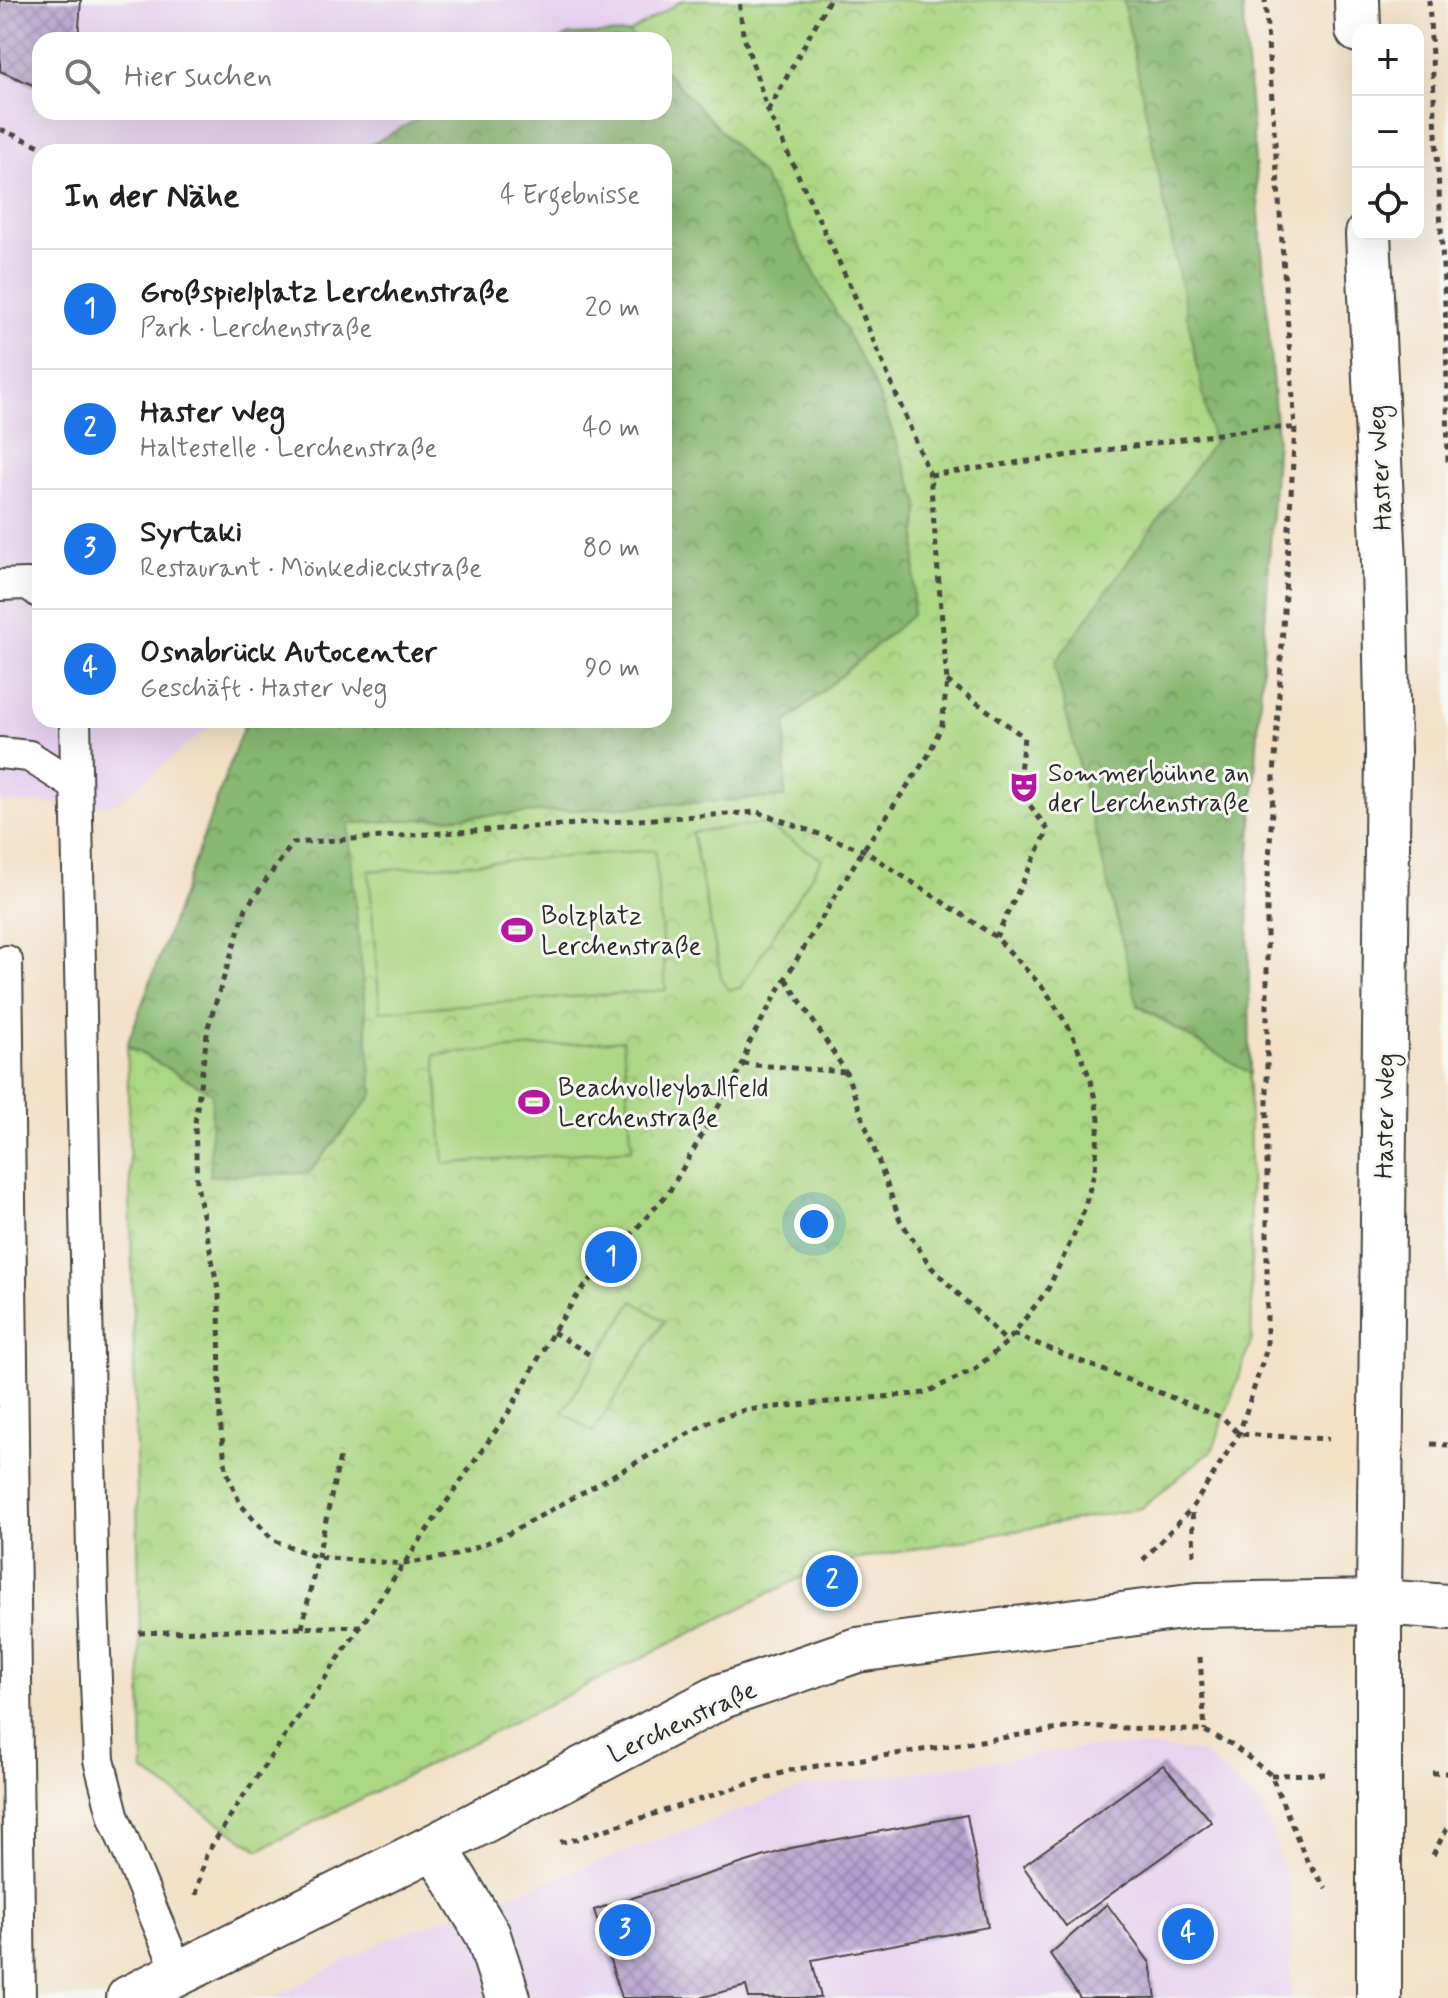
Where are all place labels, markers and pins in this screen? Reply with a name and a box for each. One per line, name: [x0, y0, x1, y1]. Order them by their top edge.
place label: Sommerbühne an der Lerchenstraße: [1048, 757, 1250, 821]
theatre icon: Sommerbühne an der Lerchenstraße: [1007, 770, 1041, 804]
place label: Bolzplatz Lerchenstraße: [541, 900, 702, 964]
sports icon: Bolzplatz Lerchenstraße: [500, 913, 534, 947]
place label: Beachvolleyballfeld Lerchenstraße: [558, 1072, 768, 1136]
sports icon: Beachvolleyballfeld Lerchenstraße: [517, 1085, 551, 1119]
pin: 1: [585, 1227, 637, 1287]
pin: 2: [806, 1551, 858, 1611]
pin: 3: [599, 1900, 651, 1960]
pin: 4: [1162, 1904, 1214, 1964]

